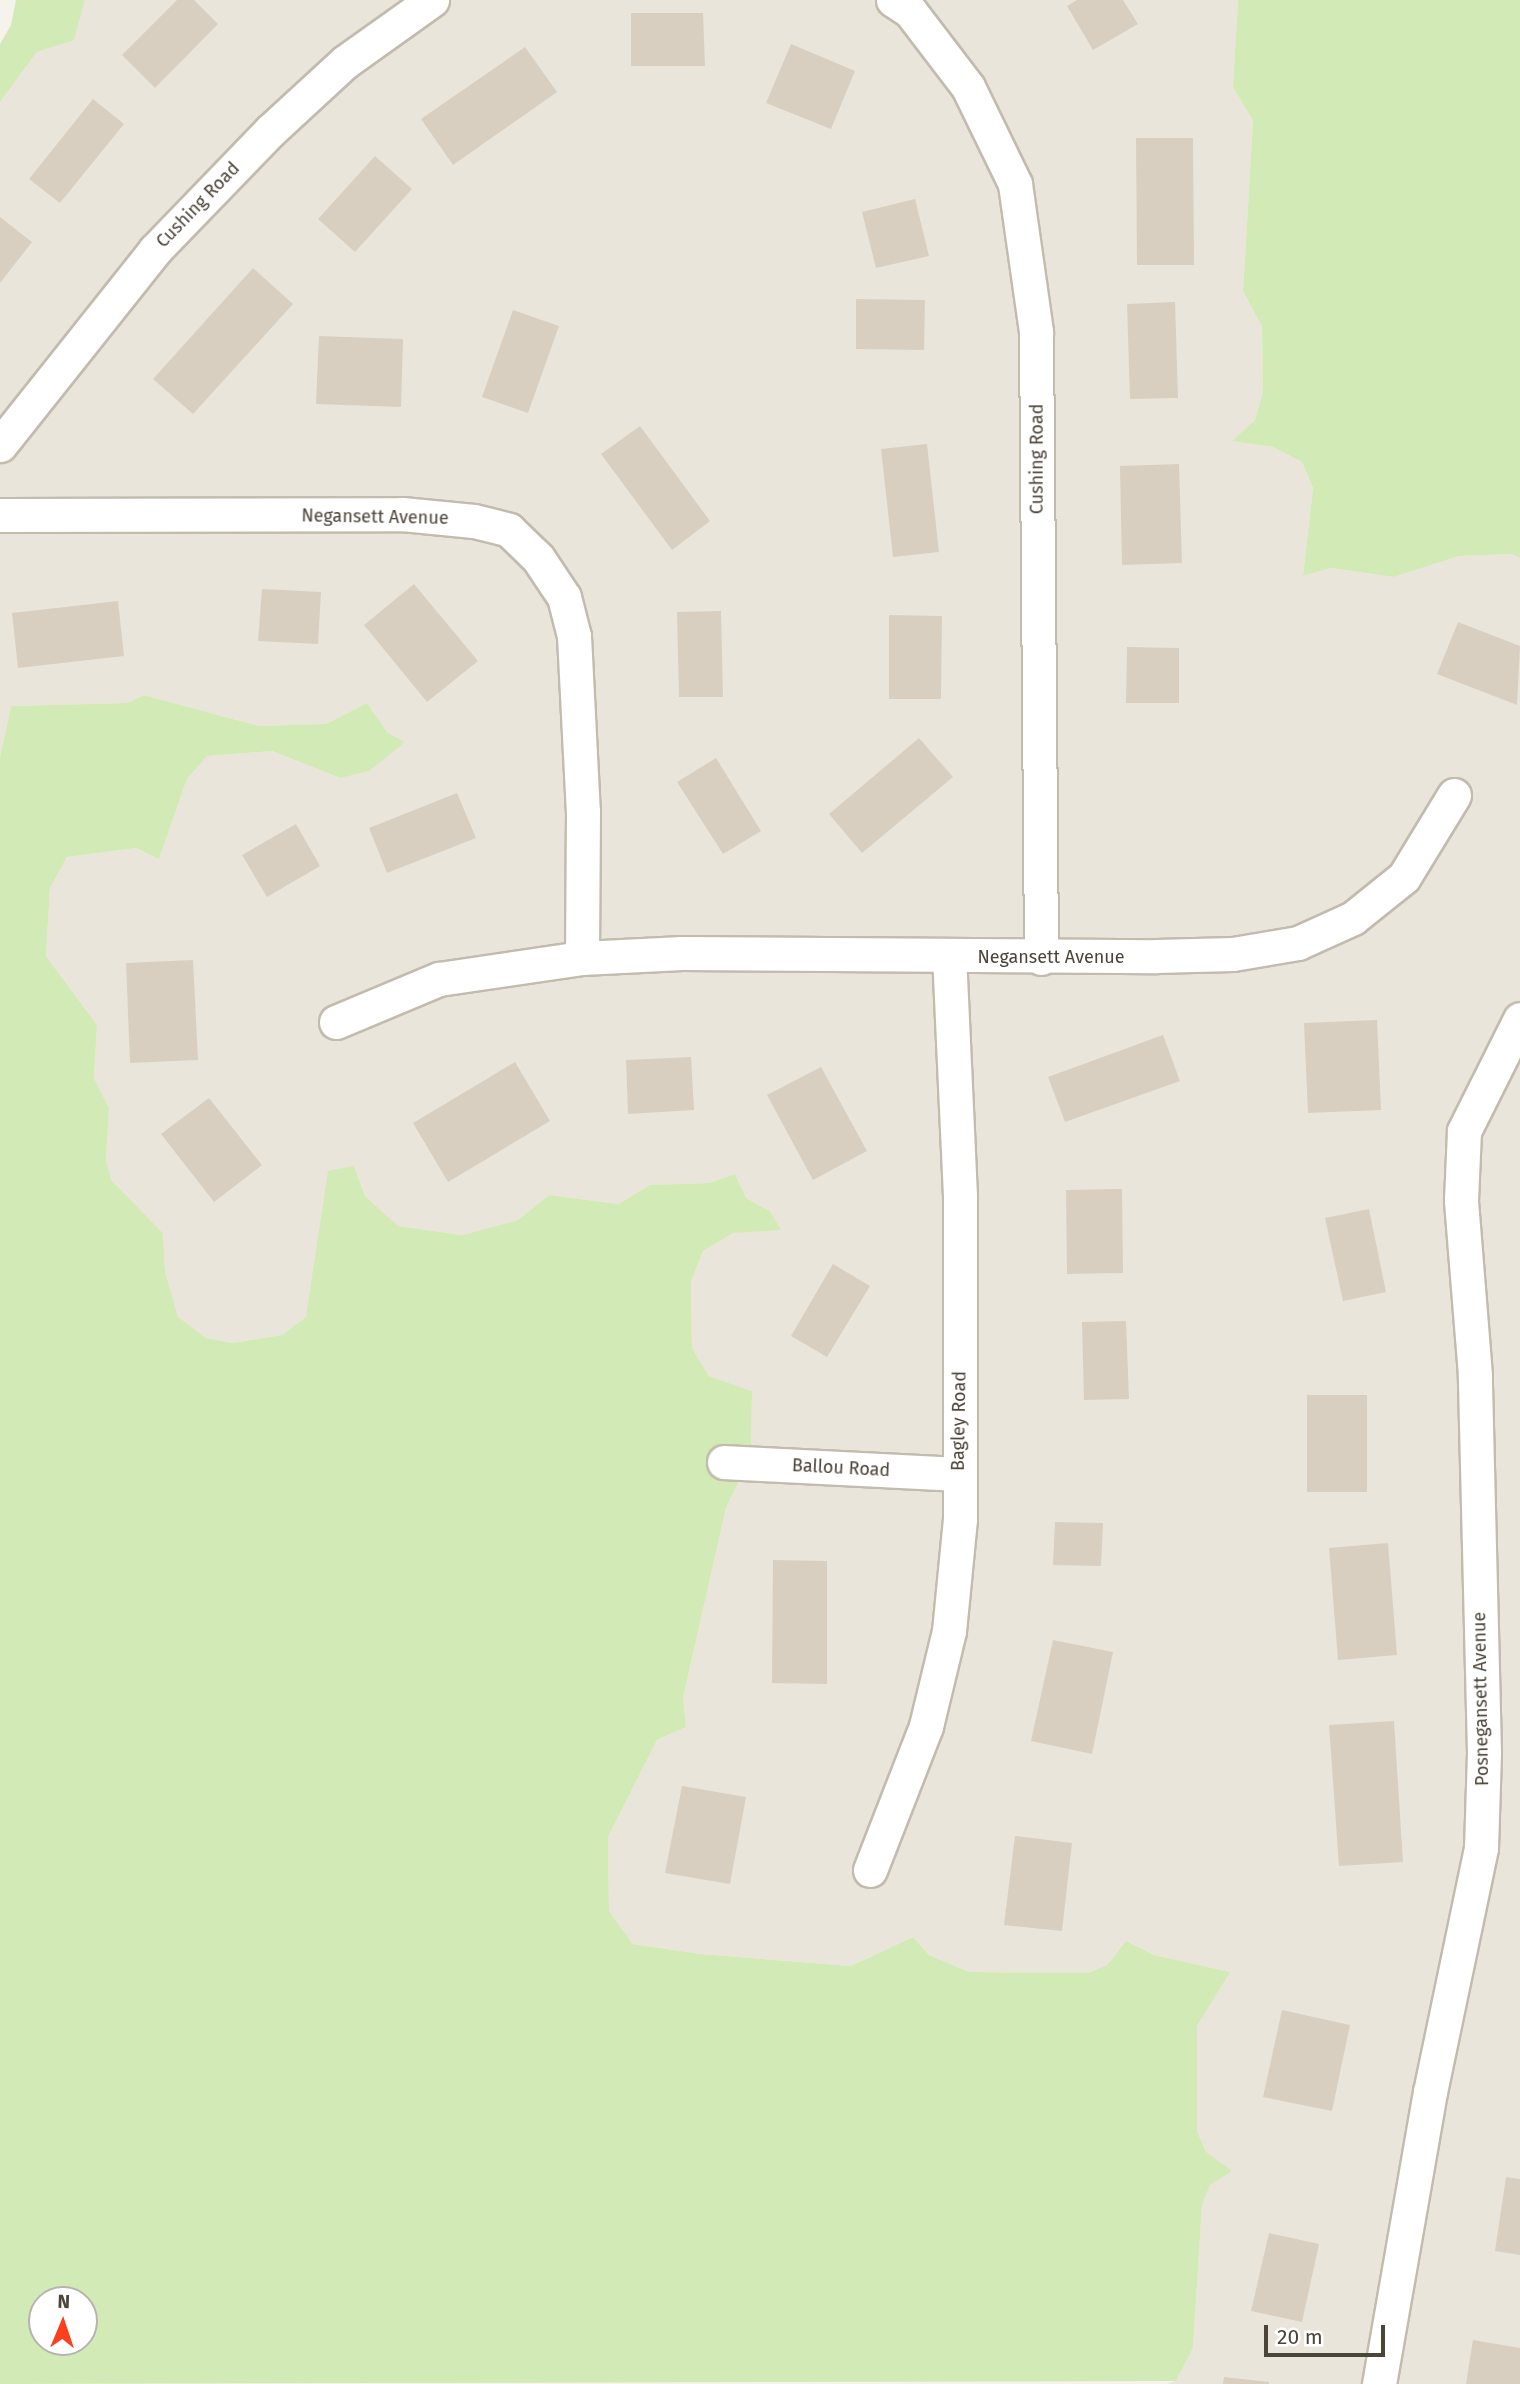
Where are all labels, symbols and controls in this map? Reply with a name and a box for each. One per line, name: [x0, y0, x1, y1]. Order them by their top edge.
street label: Cushing Road: [152, 158, 244, 252]
street label: Cushing Road: [1026, 404, 1048, 514]
street label: Negansett Avenue: [301, 505, 449, 529]
street label: Negansett Avenue: [977, 946, 1125, 968]
street label: Bagley Road: [947, 1371, 971, 1471]
street label: Ballou Road: [791, 1455, 891, 1481]
street label: Posnegansett Avenue: [1469, 1612, 1493, 1786]
north arrow: [28, 2286, 98, 2356]
text: N: [57, 2290, 70, 2313]
scale bar: [1268, 2310, 1389, 2354]
text: 20 m: [1277, 2324, 1323, 2350]

